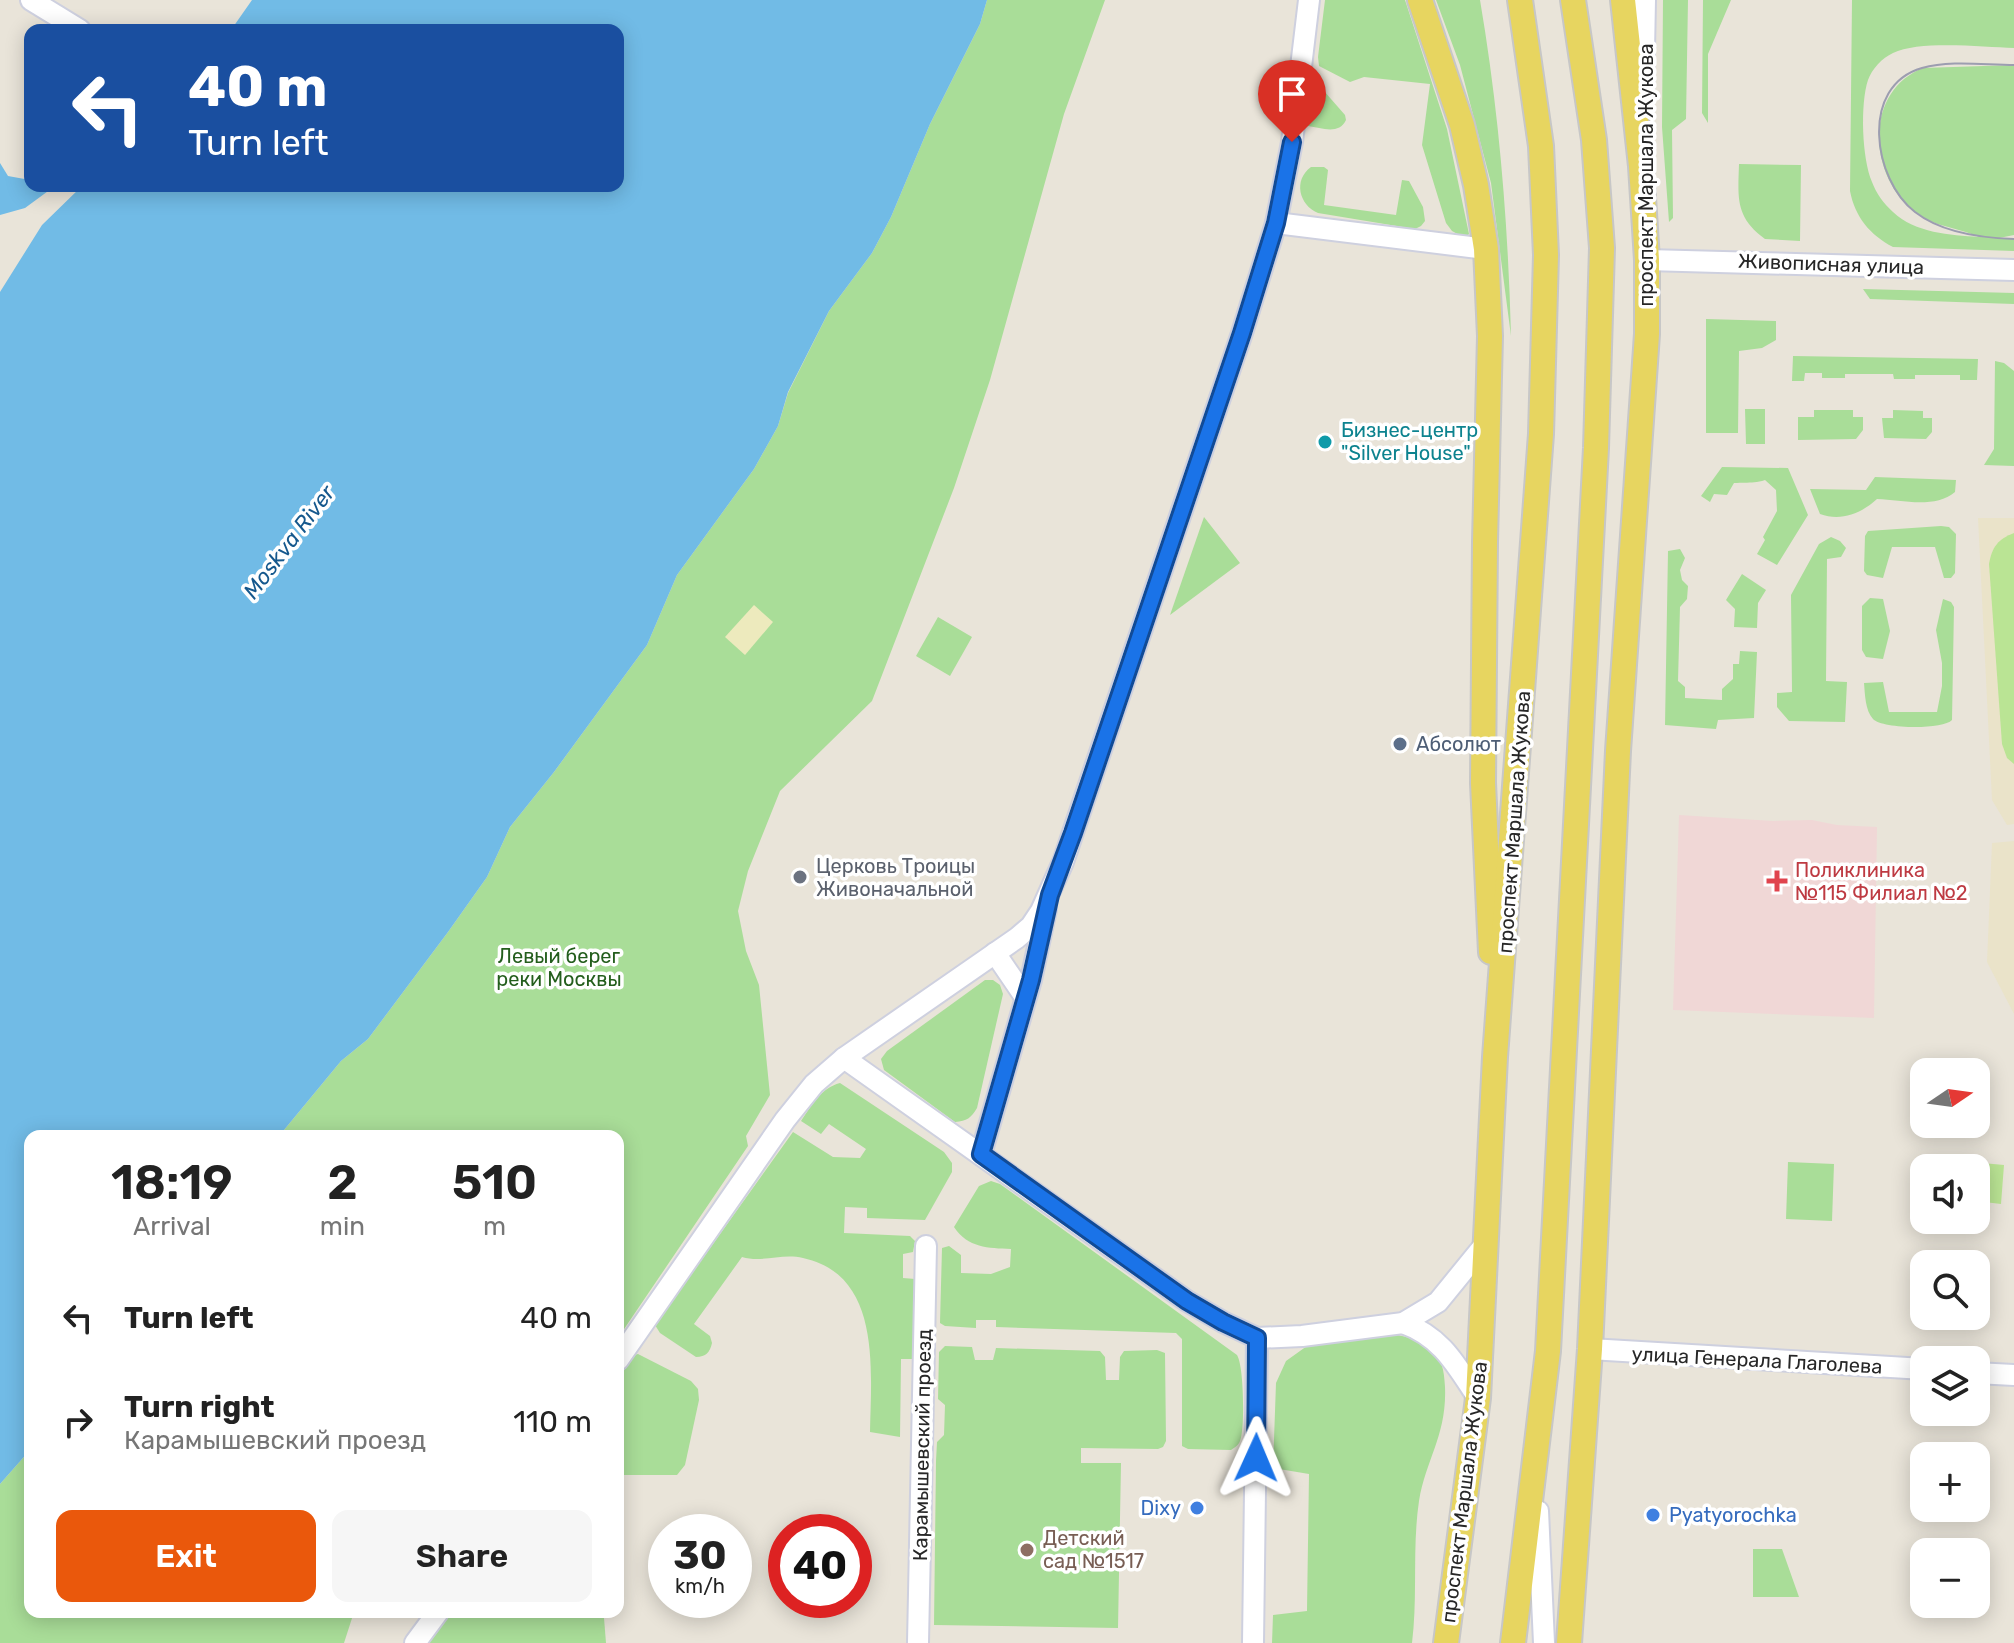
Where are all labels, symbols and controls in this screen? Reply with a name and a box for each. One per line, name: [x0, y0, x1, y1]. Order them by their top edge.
street label: проспект Маршала Жукова: [1634, 43, 1658, 307]
text: 40 m: [188, 54, 328, 120]
icon: left: [56, 56, 160, 160]
pin: [1258, 60, 1326, 142]
icon: arrive: [1270, 72, 1314, 116]
text: Turn left: [188, 121, 329, 164]
street label: Живописная улица: [1737, 249, 1925, 279]
place label: Бизнес-центр "Silver House": [1341, 418, 1478, 465]
marker: Бизнес-центр "Silver House": [1316, 433, 1334, 451]
water label: Moskva River: [237, 479, 341, 604]
street label: проспект Маршала Жукова: [1493, 690, 1535, 954]
place label: Абсолют: [1416, 732, 1501, 756]
marker: Абсолют: [1391, 735, 1409, 753]
place label: Церковь Троицы Живоначальной: [816, 854, 975, 901]
place label: Поликлиника №115 Филиал №2: [1795, 858, 1968, 905]
marker: Церковь Троицы Живоначальной: [791, 868, 809, 886]
marker: Поликлиника №115 Филиал №2: [1766, 870, 1788, 892]
park label: Левый берег реки Москвы: [496, 944, 622, 991]
north arrow: [1910, 1058, 1990, 1138]
map controls: [1910, 1058, 1990, 1618]
text: 18:19: [111, 1154, 233, 1211]
text: 2: [327, 1154, 358, 1211]
text: 510: [452, 1154, 537, 1211]
button: sound: [1910, 1154, 1990, 1234]
text: Arrival: [133, 1211, 211, 1242]
text: min: [320, 1211, 365, 1242]
text: m: [483, 1211, 506, 1242]
button: search: [1910, 1250, 1990, 1330]
icon: left: [56, 1296, 100, 1340]
text: Turn left: [124, 1300, 254, 1336]
text: 40 m: [520, 1300, 592, 1336]
street label: Карамышевский проезд: [908, 1329, 936, 1561]
street label: улица Генерала Глаголева: [1631, 1341, 1883, 1379]
button: layers: [1910, 1346, 1990, 1426]
street label: проспект Маршала Жукова: [1436, 1360, 1492, 1624]
text: Turn right: [124, 1389, 275, 1425]
icon: right: [56, 1400, 100, 1444]
text: 110 m: [513, 1404, 592, 1440]
position arrow: [1214, 1416, 1298, 1500]
text: Карамышевский проезд: [124, 1425, 426, 1456]
button: +: [1910, 1442, 1990, 1522]
place label: Dixy: [1141, 1496, 1181, 1520]
marker: Dixy: [1188, 1499, 1206, 1517]
place label: Pyatyorochka: [1669, 1503, 1797, 1527]
marker: Pyatyorochka: [1644, 1506, 1662, 1524]
button: Exit: [56, 1510, 316, 1602]
button: Share: [332, 1510, 592, 1602]
speed limit sign: 40: [768, 1514, 872, 1618]
place label: Детский сад №1517: [1043, 1526, 1144, 1573]
text: 30: [673, 1532, 727, 1579]
button: −: [1910, 1538, 1990, 1618]
marker: Детский сад №1517: [1018, 1541, 1036, 1559]
text: km/h: [675, 1574, 725, 1598]

